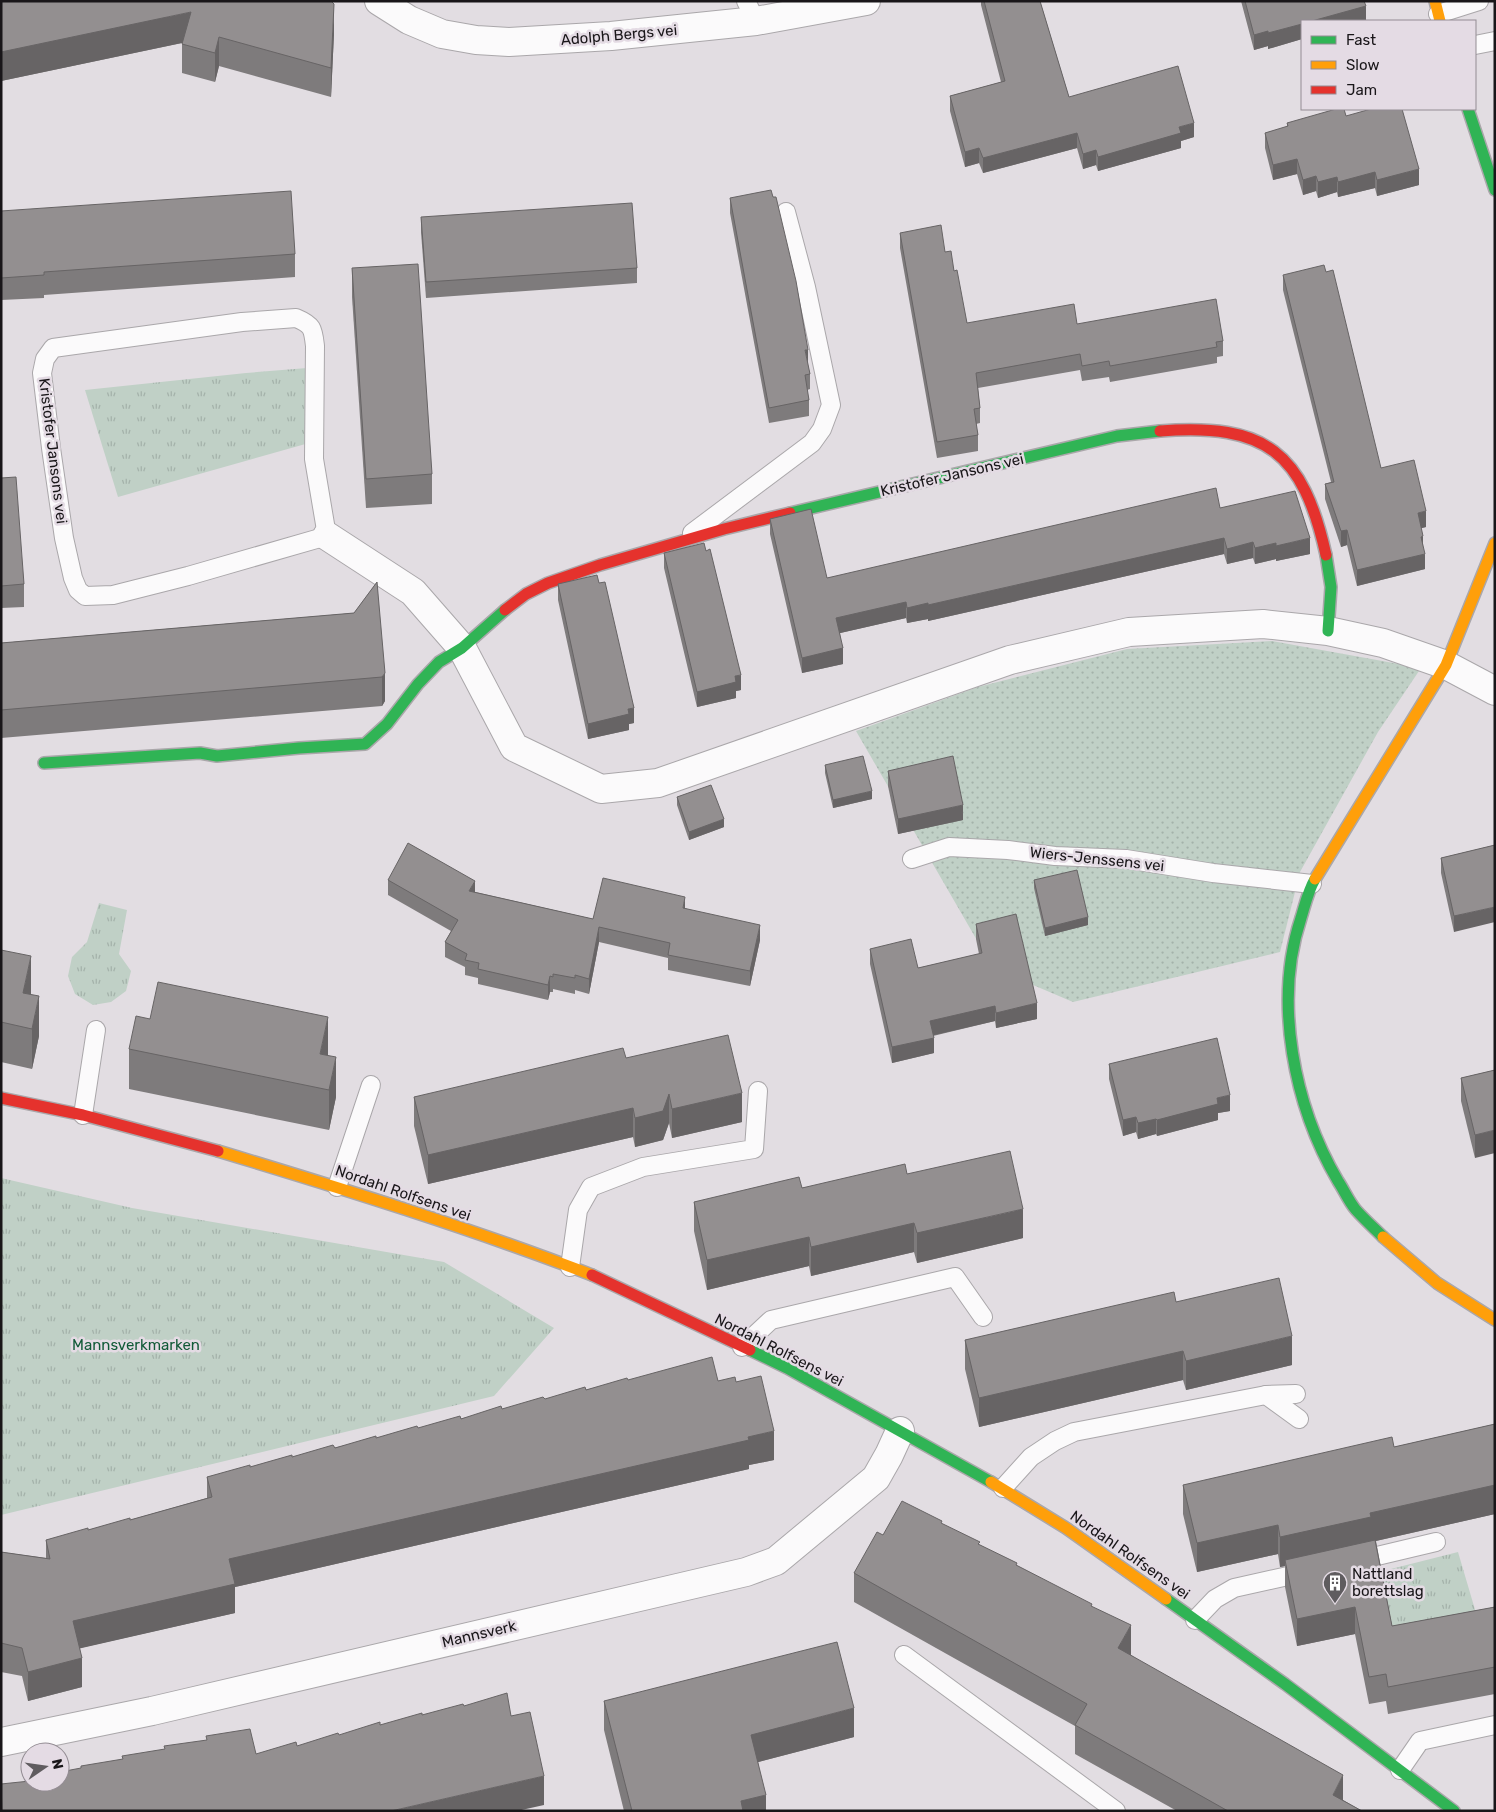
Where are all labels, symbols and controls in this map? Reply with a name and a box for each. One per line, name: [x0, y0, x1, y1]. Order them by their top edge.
legend: [1301, 20, 1476, 110]
street label: Adolph Bergs vei: [560, 21, 678, 49]
text: Fast: [1346, 31, 1376, 49]
text: Slow: [1346, 56, 1379, 74]
text: Jam: [1346, 81, 1377, 99]
street label: Kristofer Jansons vei: [35, 377, 71, 525]
street label: Kristofer Jansons vei: [879, 450, 1025, 500]
street label: Wiers-Jenssens vei: [1029, 843, 1165, 875]
street label: Nordahl Rolfsens vei: [333, 1161, 473, 1225]
street label: Nordahl Rolfsens vei: [712, 1310, 846, 1390]
park label: Mannsverkmarken: [72, 1336, 200, 1354]
street label: Nordahl Rolfsens vei: [1067, 1507, 1193, 1603]
place label: Nattland borettslag: [1352, 1565, 1424, 1600]
building icon: Nattland borettslag: [1322, 1570, 1348, 1604]
street label: Mannsverk: [440, 1617, 518, 1651]
north arrow: [20, 1742, 70, 1792]
text: N: [48, 1757, 67, 1771]

